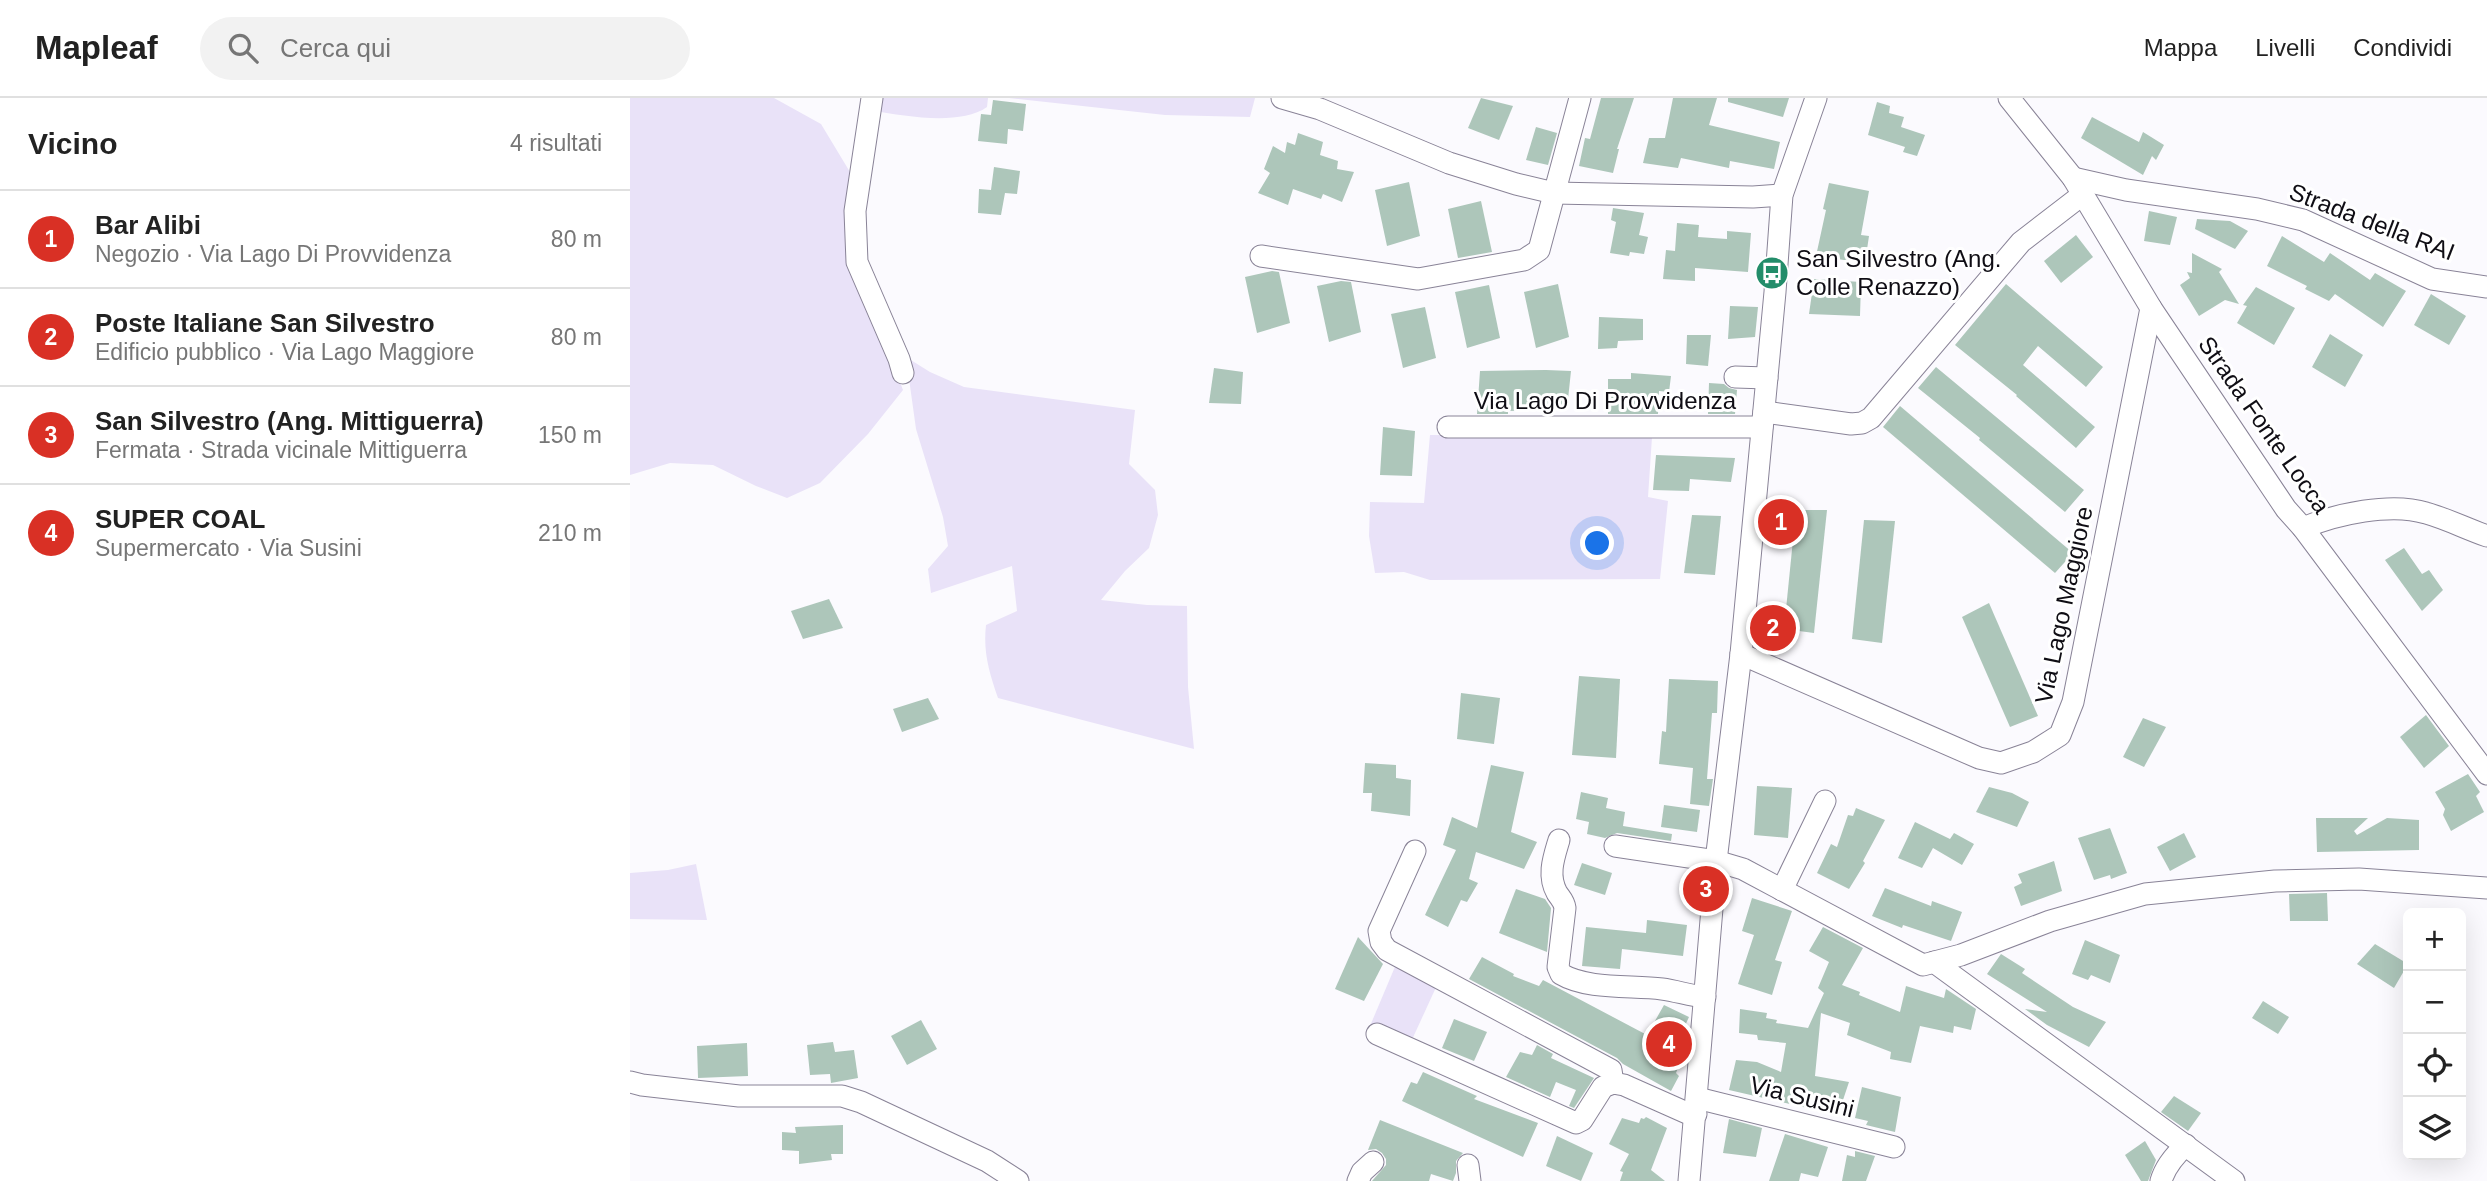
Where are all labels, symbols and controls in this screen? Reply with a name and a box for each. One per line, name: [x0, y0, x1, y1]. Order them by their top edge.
search box: [200, 17, 690, 80]
text: Mapleaf: [35, 29, 158, 66]
icon: search: [224, 29, 262, 67]
text: Cerca qui: [280, 33, 391, 63]
text: Mappa: [2144, 34, 2217, 61]
text: Livelli: [2255, 34, 2315, 61]
text: Condividi: [2353, 34, 2452, 61]
text: Vicino: [28, 127, 117, 160]
text: 4 risultati: [510, 130, 602, 156]
street label: Strada della RAI: [2286, 178, 2459, 265]
text: Bar Alibi: [95, 210, 201, 240]
text: 1: [45, 226, 57, 252]
text: 80 m: [551, 226, 602, 252]
text: Negozio · Via Lago Di Provvidenza: [95, 241, 451, 267]
place label: San Silvestro (Ang. Colle Renazzo): [1796, 245, 2001, 300]
bus stop icon: San Silvestro (Ang. Colle Renazzo): [1753, 254, 1791, 292]
text: Poste Italiane San Silvestro: [95, 308, 435, 338]
text: 2: [45, 324, 57, 350]
text: 80 m: [551, 324, 602, 350]
street label: Strada Fonte Locca: [2193, 331, 2336, 519]
text: Edificio pubblico · Via Lago Maggiore: [95, 339, 474, 365]
street label: Via Lago Di Provvidenza: [1474, 387, 1737, 414]
text: San Silvestro (Ang. Mittiguerra): [95, 406, 484, 436]
text: 3: [45, 422, 57, 448]
text: 150 m: [538, 422, 602, 448]
text: Fermata · Strada vicinale Mittiguerra: [95, 437, 467, 463]
pin: 1: [1758, 496, 1804, 548]
text: SUPER COAL: [95, 504, 265, 534]
street label: Via Lago Maggiore: [2029, 504, 2098, 706]
text: 4: [45, 520, 57, 546]
text: 210 m: [538, 520, 602, 546]
your location: [1580, 526, 1614, 560]
text: Supermercato · Via Susini: [95, 535, 362, 561]
pin: 2: [1750, 602, 1796, 654]
pin: 3: [1683, 863, 1729, 915]
map controls: [2403, 908, 2466, 1160]
button: +: [2403, 908, 2466, 971]
button: −: [2403, 971, 2466, 1034]
pin: 4: [1646, 1018, 1692, 1070]
button: locate: [2403, 1034, 2466, 1097]
street label: Via Susini: [1747, 1071, 1857, 1122]
button: layers: [2403, 1097, 2466, 1160]

